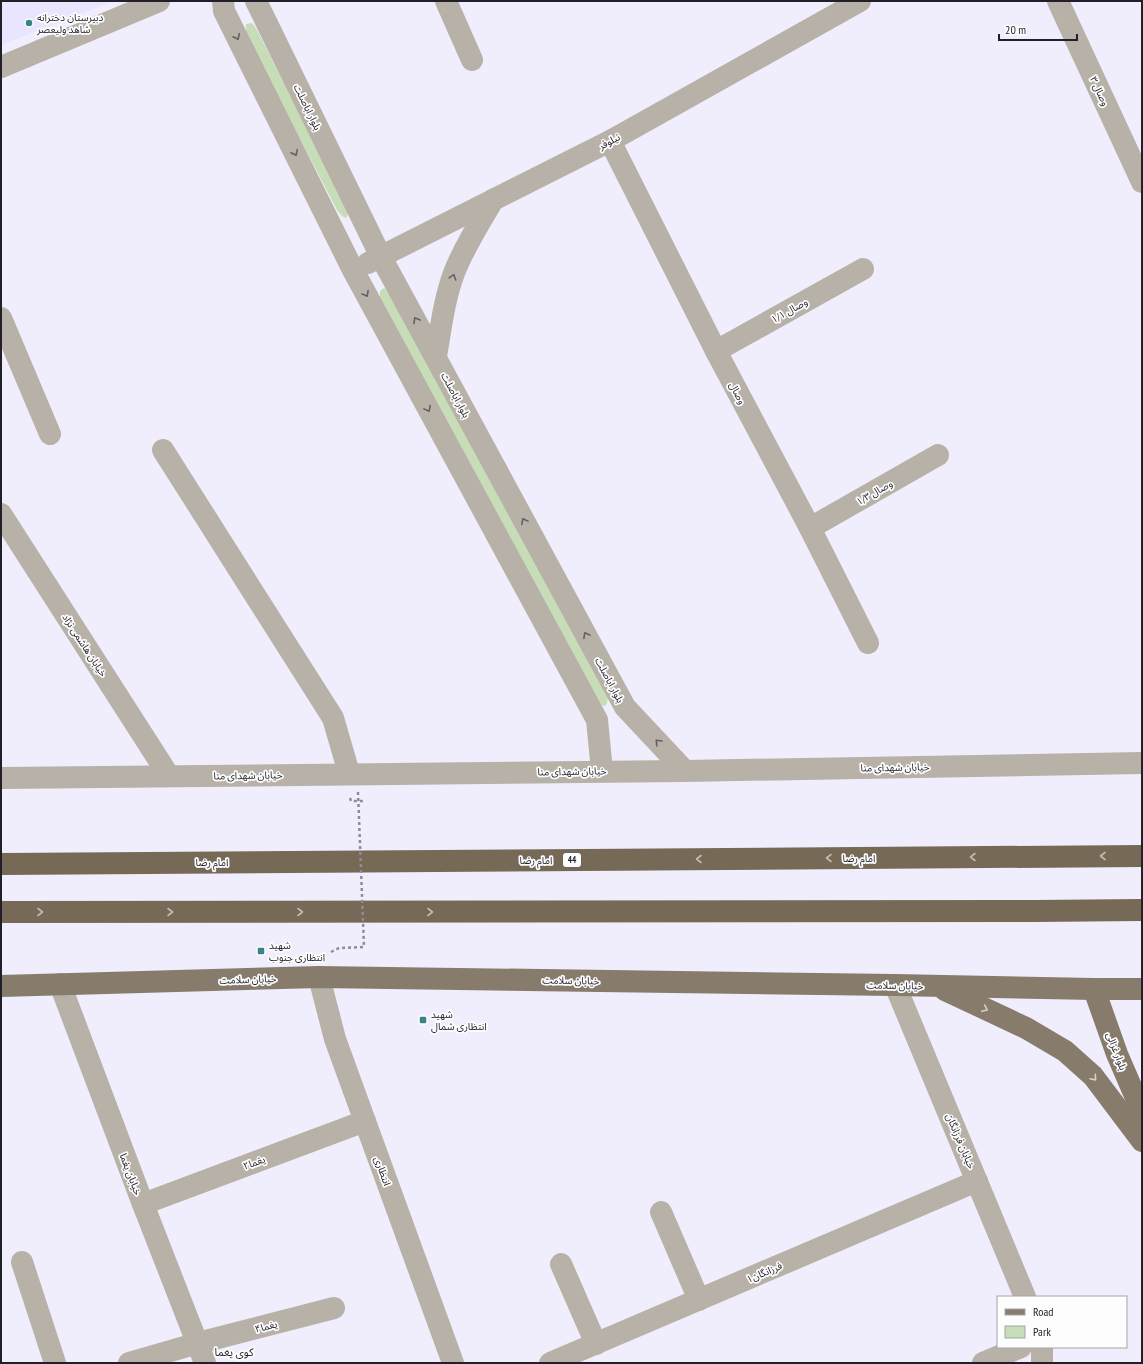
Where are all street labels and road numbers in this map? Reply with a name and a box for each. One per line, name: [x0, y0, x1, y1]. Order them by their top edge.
street label: وصال ۳: [1087, 74, 1112, 108]
street label: بلوار اباصلت: [291, 82, 324, 133]
street label: نیلوفر: [595, 130, 623, 153]
street label: وصال ۱/۱: [769, 295, 810, 326]
street label: بلوار اباصلت: [438, 370, 473, 420]
street label: وصال: [726, 380, 749, 407]
street label: وصال ۱/۳: [854, 477, 895, 508]
street label: خیابان هاشمی نژاد: [59, 611, 110, 679]
street label: بلوار اباصلت: [592, 655, 627, 705]
street label: خیابان شهدای منا: [860, 760, 930, 775]
street label: خیابان شهدای منا: [537, 764, 607, 779]
street label: خیابان شهدای منا: [213, 768, 283, 783]
street label: امام رضا: [843, 852, 875, 867]
road number: 44: [563, 853, 581, 867]
street label: امام رضا: [520, 854, 552, 869]
street label: امام رضا: [196, 856, 228, 871]
street label: خیابان سلامت: [219, 972, 277, 987]
street label: خیابان سلامت: [542, 974, 600, 987]
street label: خیابان سلامت: [866, 979, 924, 992]
street label: بلوار غزالی: [1103, 1030, 1130, 1072]
street label: خیابان فرزانگان: [943, 1112, 978, 1171]
street label: خیابان یغما: [117, 1151, 145, 1197]
street label: یغما۲: [241, 1152, 267, 1172]
street label: انتظاری: [371, 1155, 394, 1188]
street label: فرزانگان۱: [744, 1259, 784, 1286]
street label: یغما۴: [254, 1317, 279, 1336]

